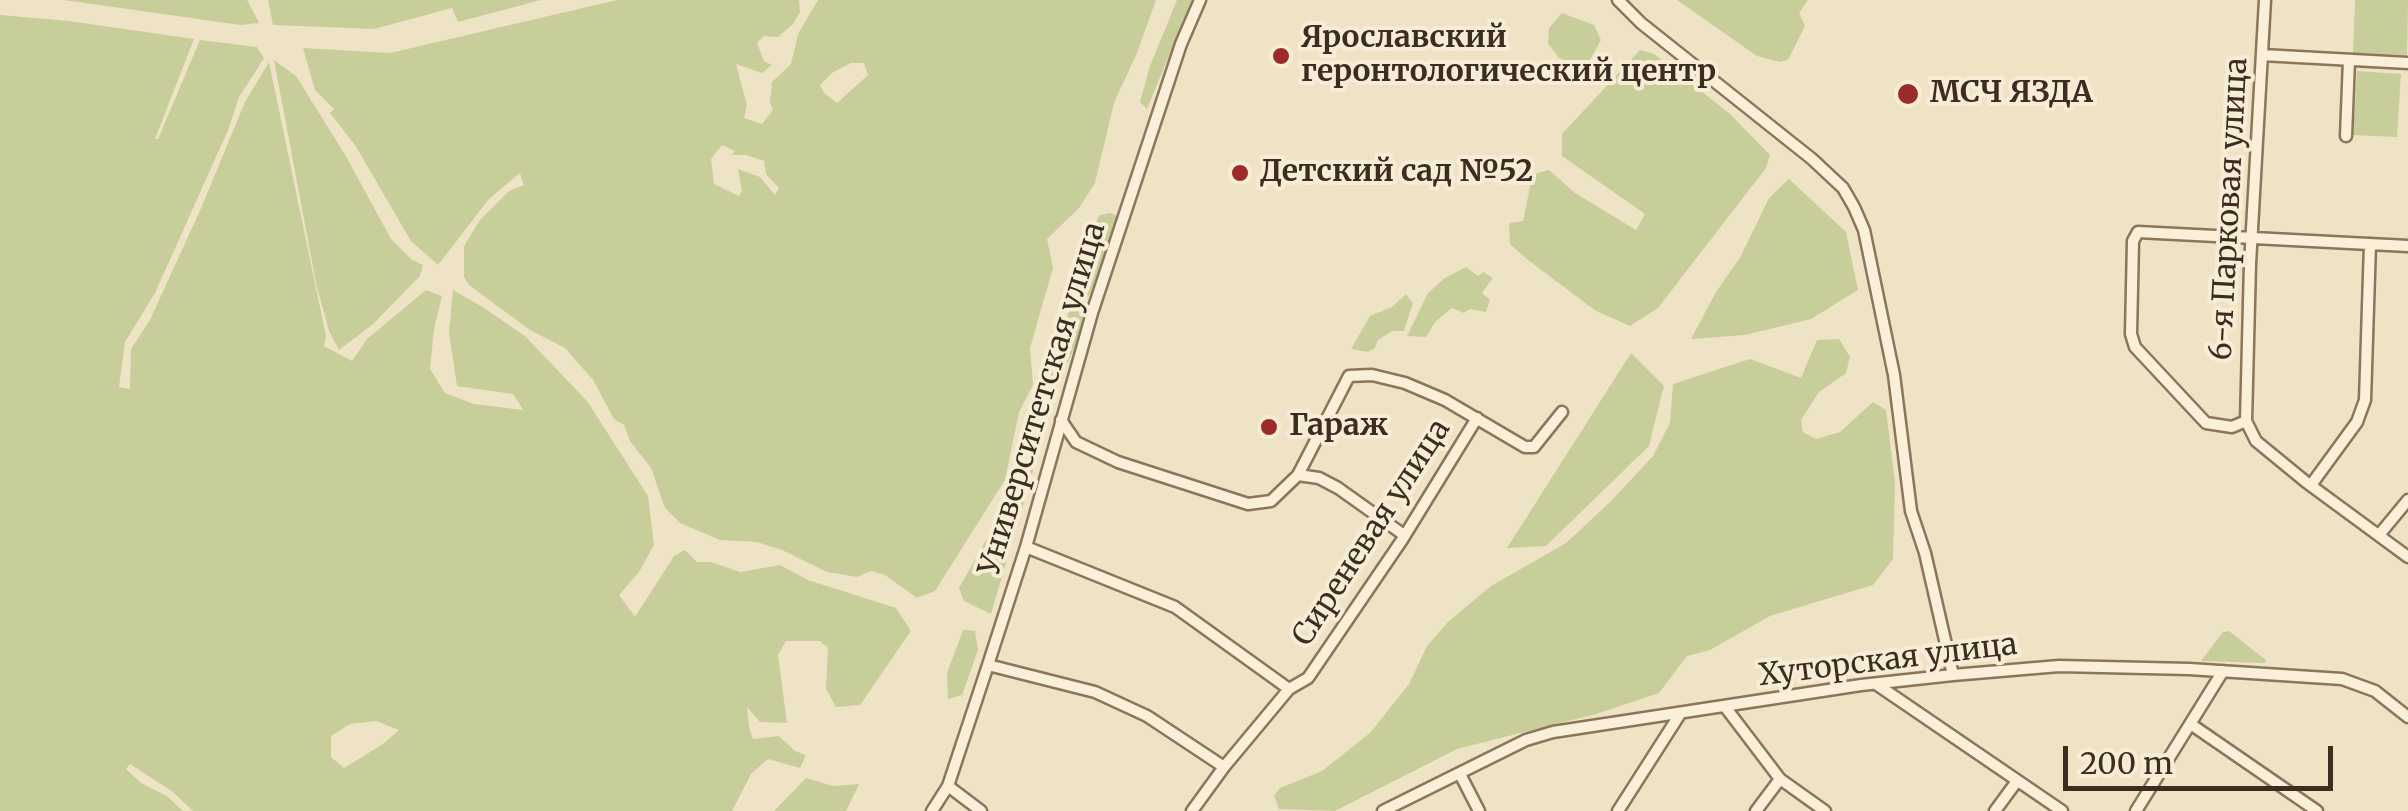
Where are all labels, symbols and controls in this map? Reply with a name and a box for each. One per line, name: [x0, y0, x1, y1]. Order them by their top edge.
place label: Ярославский геронтологический центр: [1301, 21, 1716, 92]
marker: Ярославский геронтологический центр: [1270, 45, 1292, 67]
street label: 6-я Парковая улица: [2204, 57, 2256, 361]
place label: МСЧ ЯЗДА: [1930, 76, 2093, 112]
marker: МСЧ ЯЗДА: [1895, 81, 1921, 107]
place label: Детский сад №52: [1260, 155, 1533, 191]
marker: Детский сад №52: [1229, 162, 1251, 184]
street label: Университетская улица: [972, 218, 1114, 580]
place label: Гараж: [1289, 409, 1388, 445]
street label: Сиреневая улица: [1285, 413, 1459, 653]
marker: Гараж: [1258, 416, 1280, 438]
street label: Хуторская улица: [1757, 627, 2019, 695]
scale bar: [2068, 726, 2338, 788]
text: 200 m: [2080, 744, 2173, 782]

